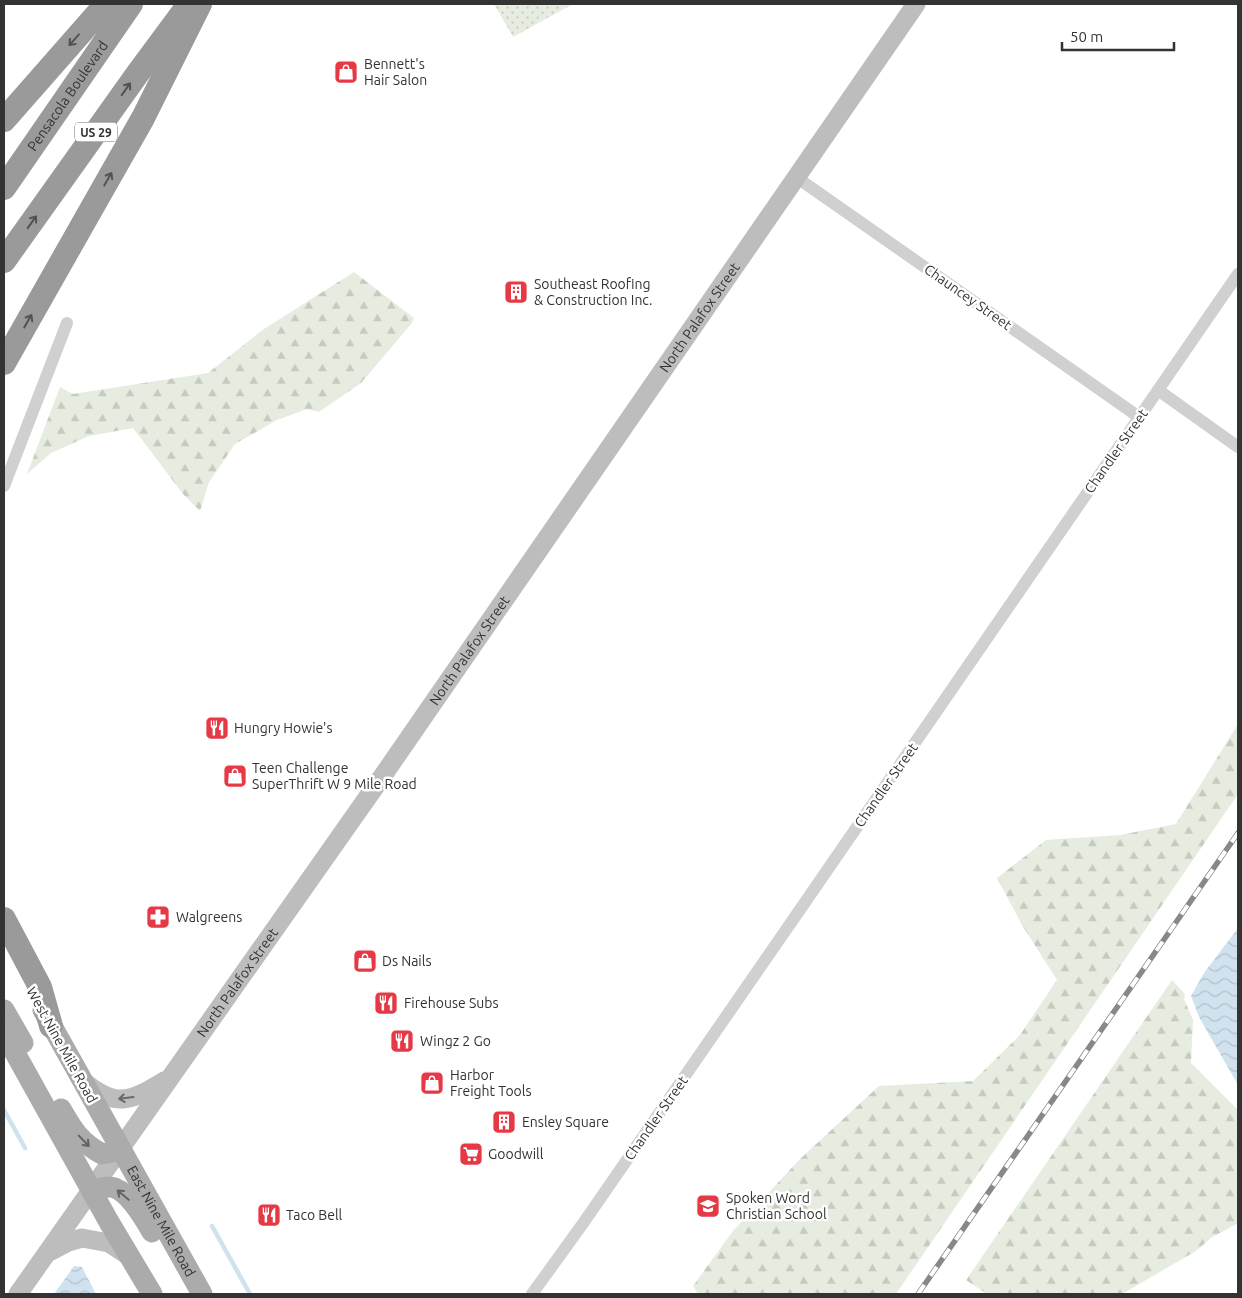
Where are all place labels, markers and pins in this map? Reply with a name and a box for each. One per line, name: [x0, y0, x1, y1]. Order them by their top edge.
place label: Bennett's Hair Salon: [364, 56, 427, 88]
shop icon: Bennett's Hair Salon: [333, 59, 359, 85]
place label: Southeast Roofing & Construction Inc.: [534, 276, 652, 308]
building icon: Southeast Roofing & Construction Inc.: [503, 279, 529, 305]
restaurant icon: Hungry Howie's: [204, 715, 230, 741]
place label: Hungry Howie's: [234, 720, 333, 736]
place label: Teen Challenge SuperThrift W 9 Mile Road: [252, 760, 417, 792]
shop icon: Teen Challenge SuperThrift W 9 Mile Road: [222, 763, 248, 789]
pharmacy icon: Walgreens: [145, 904, 171, 930]
place label: Walgreens: [176, 909, 242, 925]
shop icon: Ds Nails: [352, 948, 378, 974]
place label: Ds Nails: [382, 953, 432, 969]
restaurant icon: Firehouse Subs: [373, 990, 399, 1016]
place label: Firehouse Subs: [404, 995, 499, 1011]
restaurant icon: Wingz 2 Go: [389, 1028, 415, 1054]
place label: Wingz 2 Go: [420, 1033, 491, 1049]
place label: Harbor Freight Tools: [450, 1067, 532, 1099]
shop icon: Harbor Freight Tools: [419, 1070, 445, 1096]
building icon: Ensley Square: [491, 1109, 517, 1135]
place label: Ensley Square: [522, 1114, 609, 1130]
supermarket icon: Goodwill: [458, 1141, 484, 1167]
place label: Goodwill: [488, 1146, 544, 1162]
place label: Spoken Word Christian School: [726, 1190, 827, 1222]
school or university icon: Spoken Word Christian School: [695, 1193, 721, 1219]
restaurant icon: Taco Bell: [256, 1202, 282, 1228]
place label: Taco Bell: [286, 1207, 343, 1223]

